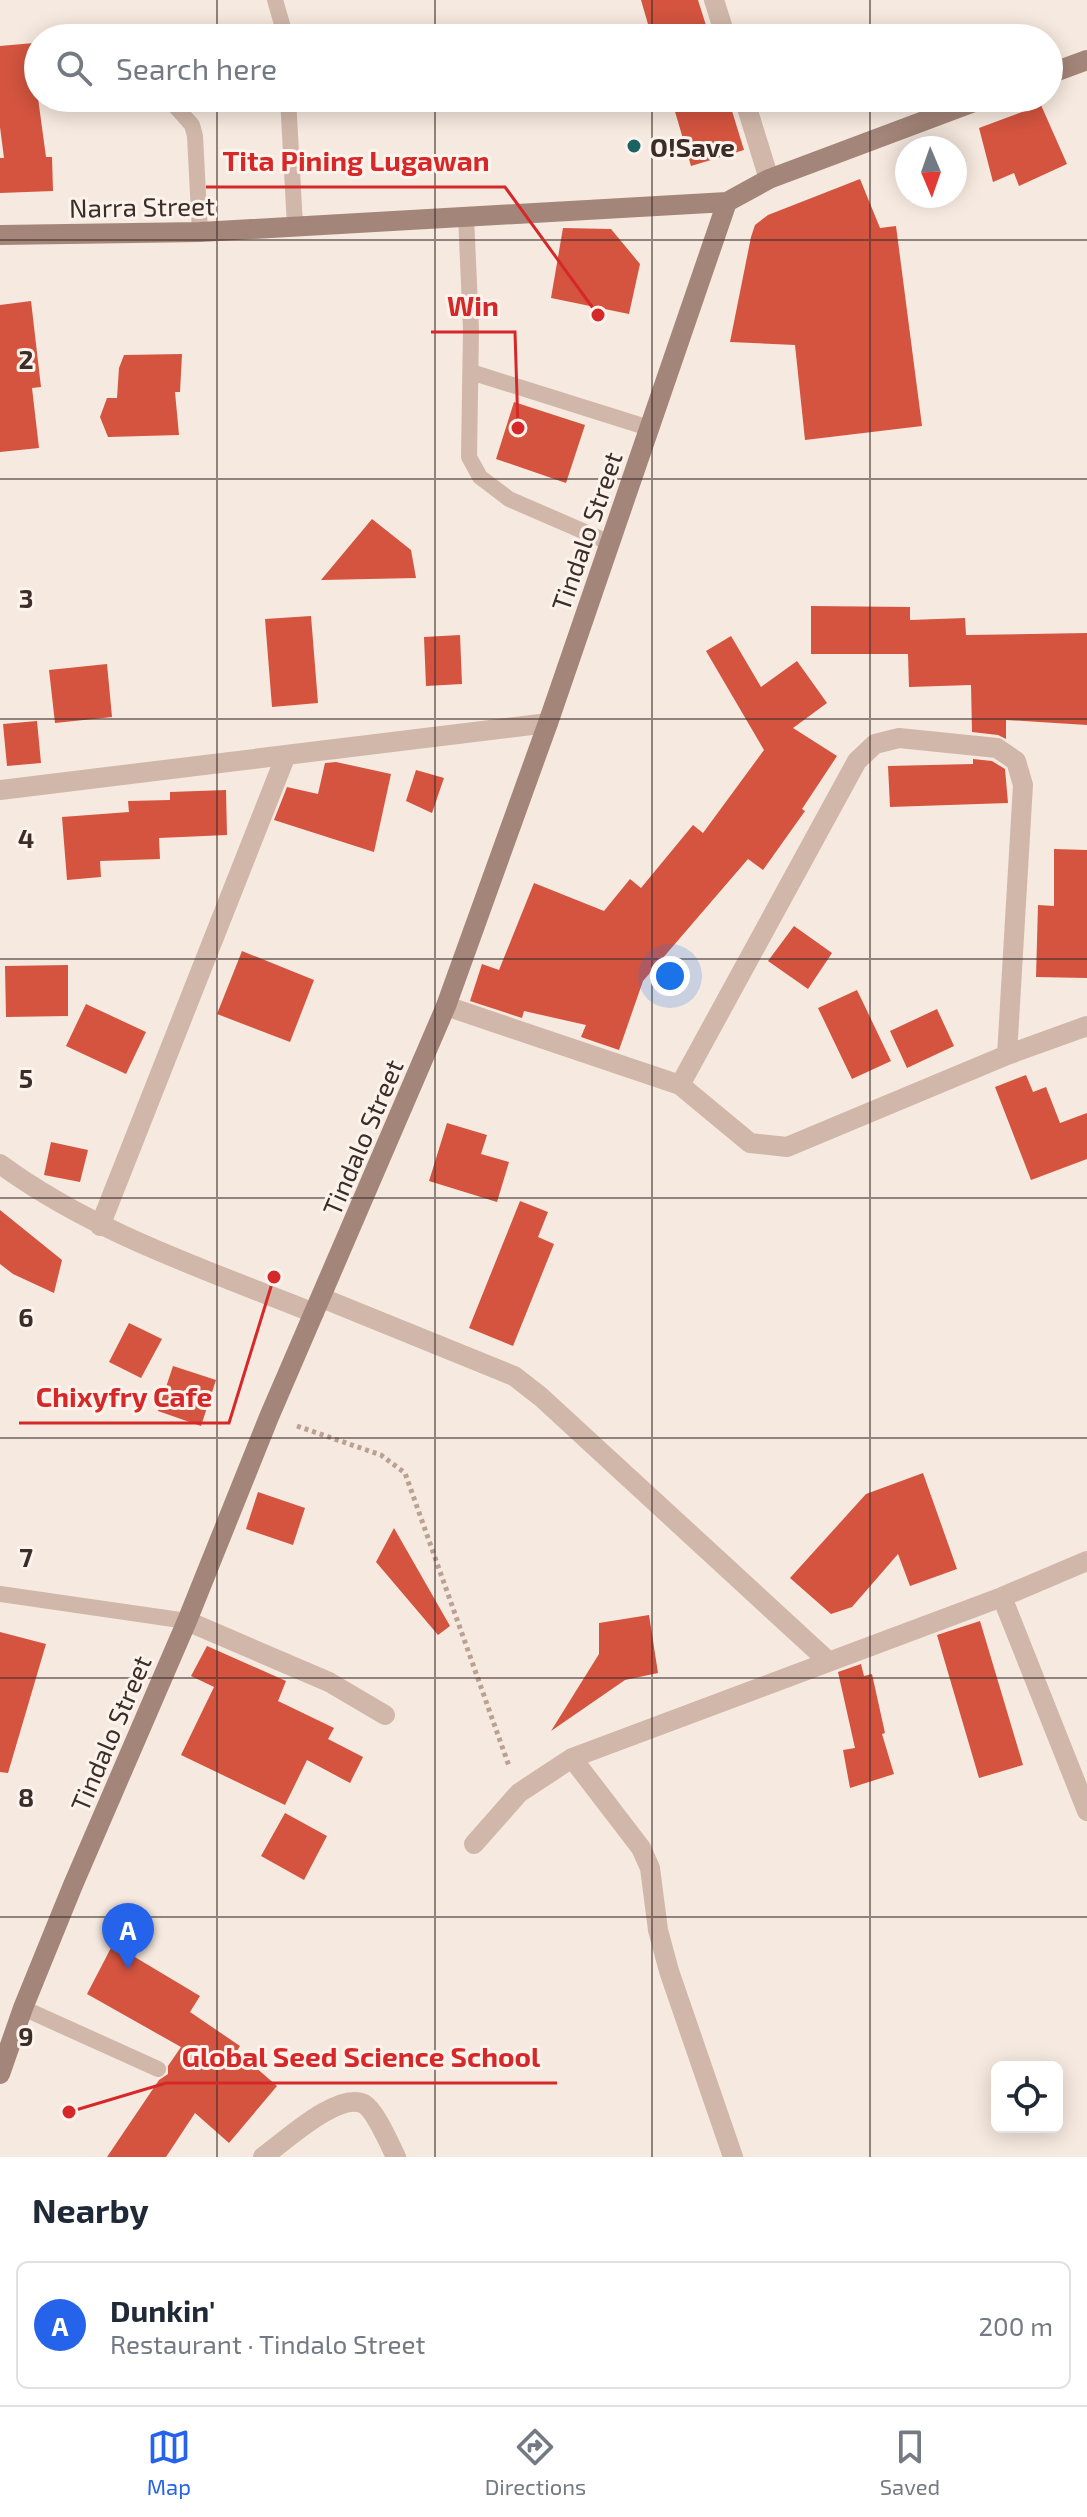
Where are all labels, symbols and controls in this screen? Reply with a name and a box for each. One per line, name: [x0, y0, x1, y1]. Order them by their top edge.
search box: [24, 24, 1063, 112]
icon: search: [52, 46, 96, 90]
text: Search here: [116, 50, 277, 86]
place label: O!Save: [650, 131, 735, 162]
callout: Tita Pining Lugawan: [206, 135, 505, 187]
north arrow: [895, 136, 967, 208]
marker: O!Save: [625, 137, 643, 155]
text: Tita Pining Lugawan: [223, 143, 489, 177]
street label: Narra Street: [69, 189, 215, 223]
callout: Win: [431, 280, 515, 332]
text: Win: [447, 288, 499, 322]
text: 2: [18, 343, 34, 374]
street label: Tindalo Street: [544, 447, 628, 615]
text: 3: [19, 582, 33, 613]
text: 4: [18, 822, 34, 853]
your location: [650, 956, 690, 996]
street label: Tindalo Street: [315, 1054, 409, 1220]
text: 5: [19, 1062, 33, 1093]
text: 6: [18, 1301, 34, 1332]
callout: Chixyfry Cafe: [19, 1371, 229, 1423]
text: Chixyfry Cafe: [36, 1379, 212, 1413]
text: 7: [19, 1541, 33, 1572]
street label: Tindalo Street: [63, 1650, 157, 1816]
text: 8: [18, 1781, 34, 1812]
pin: A: [102, 1903, 154, 1969]
text: 9: [18, 2020, 34, 2051]
callout: Global Seed Science School: [166, 2031, 557, 2083]
text: Global Seed Science School: [182, 2039, 541, 2073]
map controls: [991, 2061, 1063, 2133]
button: locate: [991, 2061, 1063, 2133]
text: Nearby: [32, 2189, 149, 2230]
text: Dunkin': [110, 2292, 215, 2328]
text: A: [52, 2310, 68, 2341]
text: 200 m: [978, 2310, 1053, 2341]
text: Restaurant · Tindalo Street: [110, 2328, 425, 2359]
tab: Map: [147, 2425, 191, 2499]
tab: Directions: [485, 2425, 586, 2499]
tab: Saved: [880, 2425, 940, 2499]

